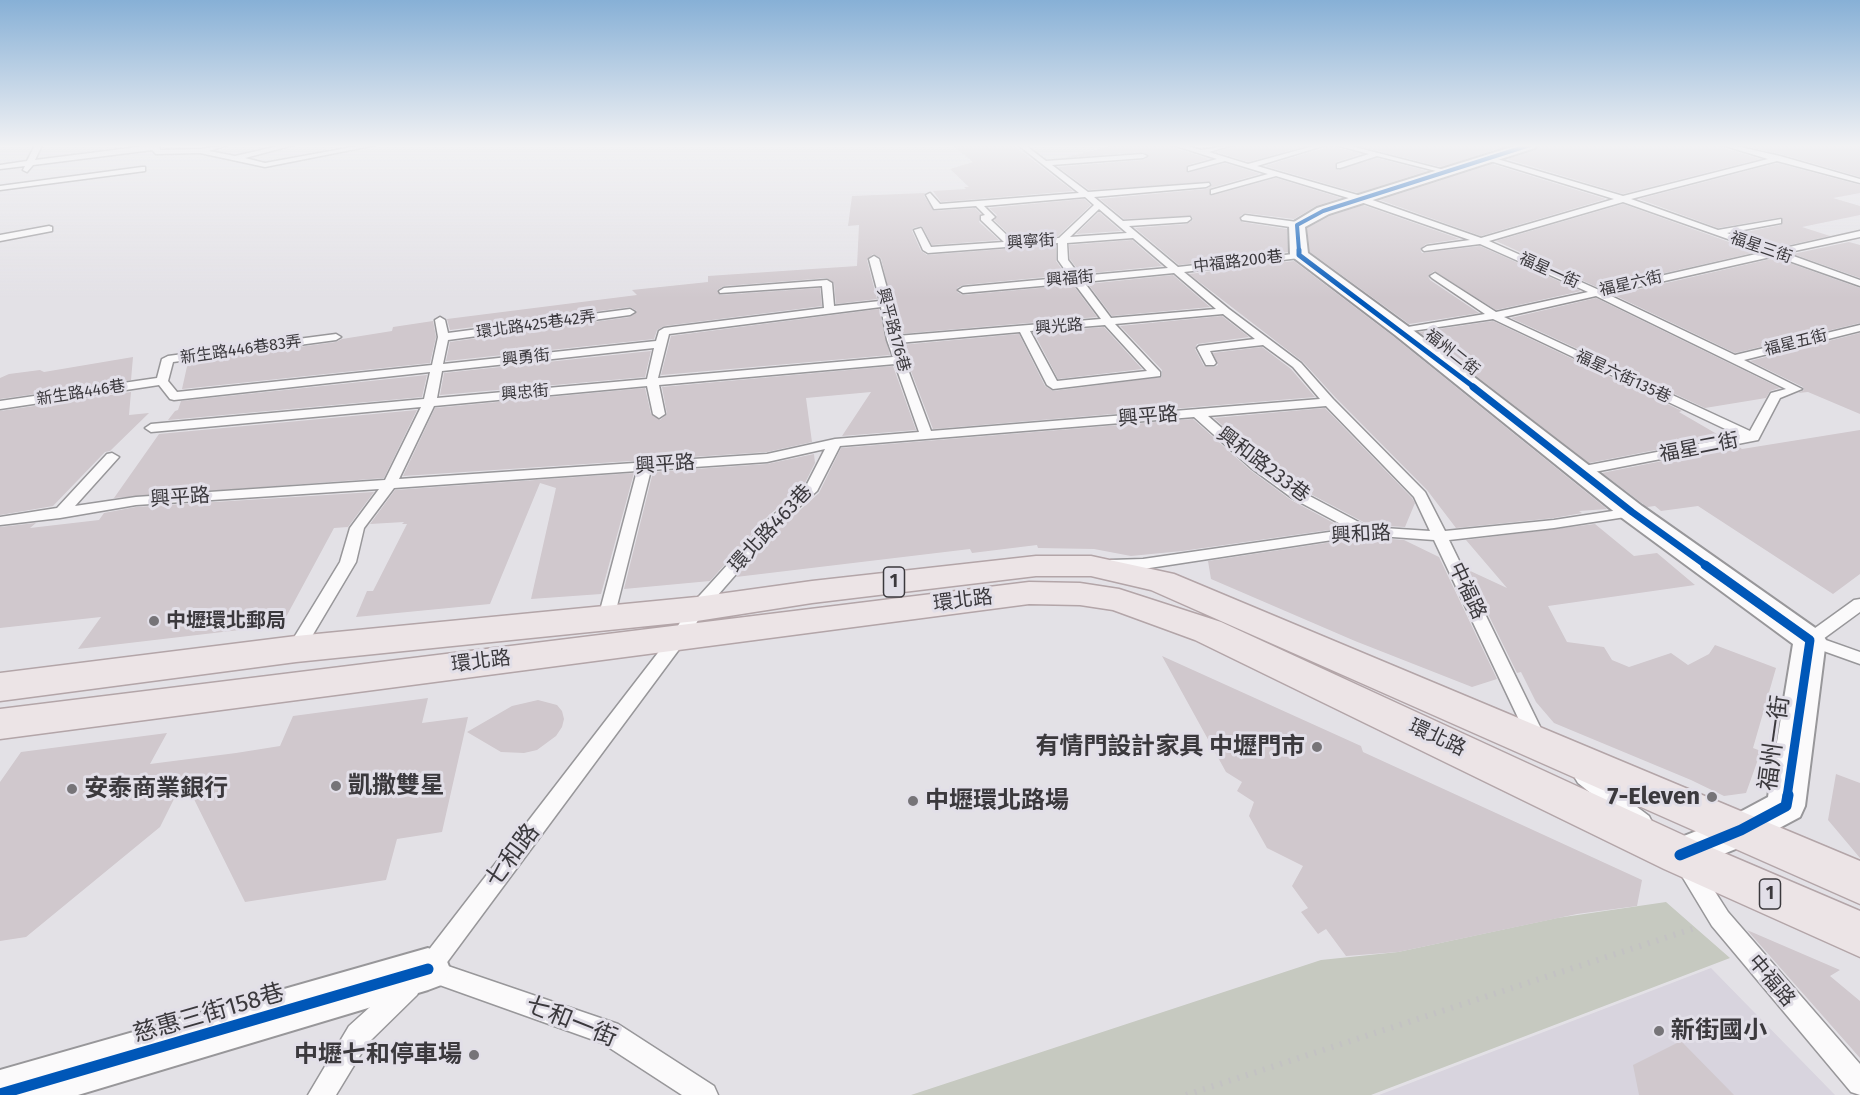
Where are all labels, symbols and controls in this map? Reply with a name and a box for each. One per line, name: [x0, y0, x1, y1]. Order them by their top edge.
street label: 福星三街: [1728, 229, 1794, 267]
street label: 興寧街: [1006, 231, 1056, 253]
street label: 中福路200巷: [1192, 247, 1284, 277]
street label: 福星一街: [1516, 249, 1582, 293]
street label: 興福街: [1045, 267, 1095, 291]
street label: 福星六街: [1598, 267, 1664, 301]
street label: 興平路176巷: [873, 286, 913, 374]
street label: 環北路425巷42弄: [475, 307, 597, 343]
street label: 興光路: [1034, 315, 1084, 339]
street label: 福州二街: [1421, 326, 1483, 380]
street label: 福星五街: [1763, 326, 1829, 360]
street label: 新生路446巷83弄: [179, 332, 303, 368]
street label: 興勇街: [501, 346, 551, 370]
street label: 福星六街135巷: [1572, 347, 1674, 407]
street label: 新生路446巷: [35, 377, 127, 409]
street label: 興忠街: [500, 381, 550, 405]
street label: 興平路: [1117, 402, 1179, 432]
street label: 興和路233巷: [1212, 422, 1314, 508]
street label: 福星二街: [1657, 429, 1741, 467]
street label: 興平路: [634, 451, 696, 479]
street label: 環北路463巷: [724, 480, 818, 578]
street label: 興平路: [149, 484, 211, 512]
street label: 興和路: [1330, 521, 1392, 549]
street label: 中福路: [1443, 559, 1491, 623]
road number: 1: [884, 567, 904, 597]
street label: 環北路: [932, 585, 994, 617]
place label: 中壢環北郵局: [166, 609, 286, 633]
marker: 中壢環北郵局: [147, 614, 161, 628]
street label: 環北路: [450, 646, 512, 678]
street label: 福州一街: [1754, 693, 1796, 793]
street label: 環北路: [1405, 714, 1469, 762]
place label: 有情門設計家具 中壢門市: [1035, 733, 1305, 761]
marker: 有情門設計家具 中壢門市: [1310, 740, 1324, 754]
place label: 凱撒雙星: [348, 772, 444, 800]
place label: 安泰商業銀行: [84, 775, 228, 803]
marker: 凱撒雙星: [329, 779, 343, 793]
marker: 安泰商業銀行: [65, 782, 79, 796]
place label: 7-Eleven: [1607, 783, 1700, 811]
place label: 中壢環北路場: [925, 787, 1069, 815]
marker: 7-Eleven: [1705, 790, 1719, 804]
marker: 中壢環北路場: [906, 794, 920, 808]
street label: 七和路: [480, 819, 546, 893]
road number: 1: [1760, 879, 1780, 909]
street label: 中福路: [1743, 950, 1799, 1012]
street label: 慈惠三街158巷: [130, 979, 288, 1049]
street label: 七和一街: [521, 991, 621, 1053]
place label: 新街國小: [1671, 1017, 1767, 1045]
marker: 新街國小: [1652, 1024, 1666, 1038]
place label: 中壢七和停車場: [294, 1041, 462, 1069]
marker: 中壢七和停車場: [467, 1048, 481, 1062]

